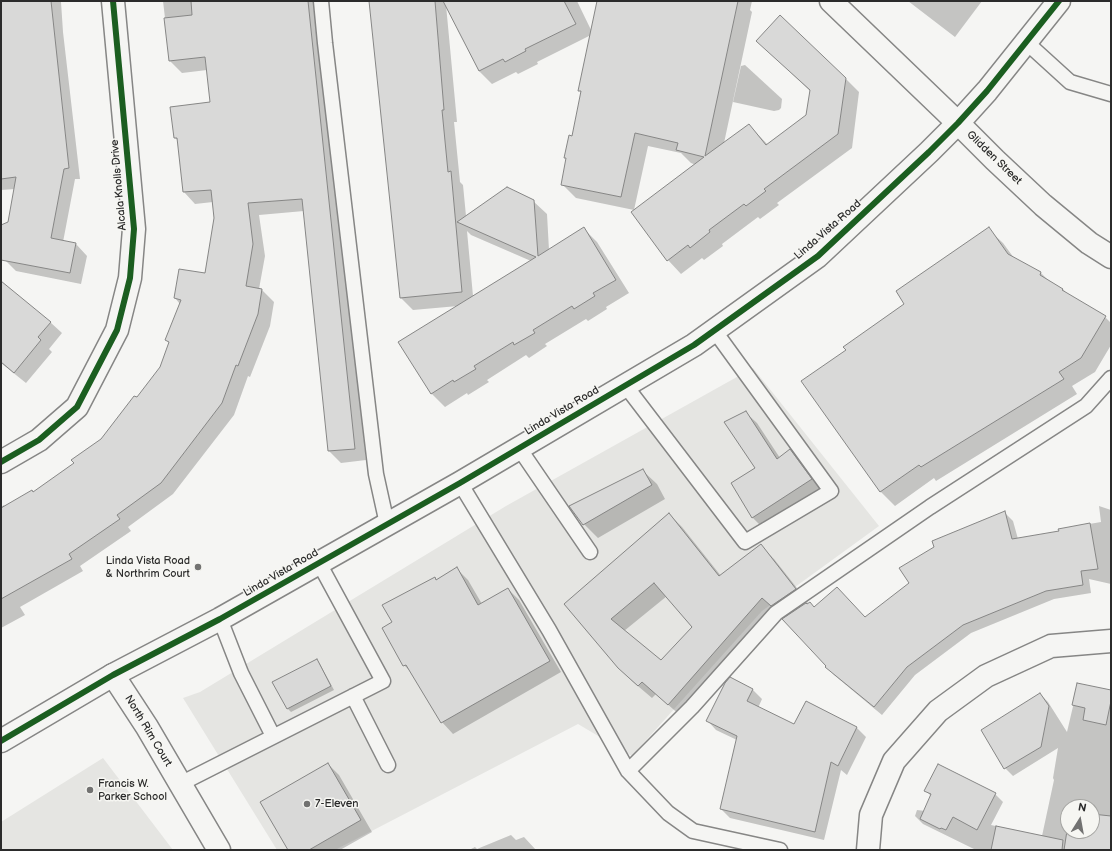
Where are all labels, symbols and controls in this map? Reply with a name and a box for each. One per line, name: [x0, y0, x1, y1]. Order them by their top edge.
street label: Glidden Street: [964, 128, 1024, 188]
street label: Alcala Knolls Drive: [108, 139, 130, 231]
street label: Linda Vista Road: [792, 197, 864, 263]
street label: Linda Vista Road: [522, 384, 602, 438]
street label: Linda Vista Road: [241, 546, 321, 600]
place label: Linda Vista Road & Northrim Court: [105, 554, 190, 580]
marker: Linda Vista Road & Northrim Court: [193, 562, 203, 572]
street label: North Rim Court: [121, 693, 175, 769]
place label: Francis W. Parker School: [98, 777, 167, 803]
marker: Francis W. Parker School: [85, 785, 95, 795]
place label: 7-Eleven: [315, 797, 358, 811]
marker: 7-Eleven: [302, 799, 312, 809]
north arrow: [1060, 799, 1100, 839]
text: N: [1077, 801, 1087, 815]

